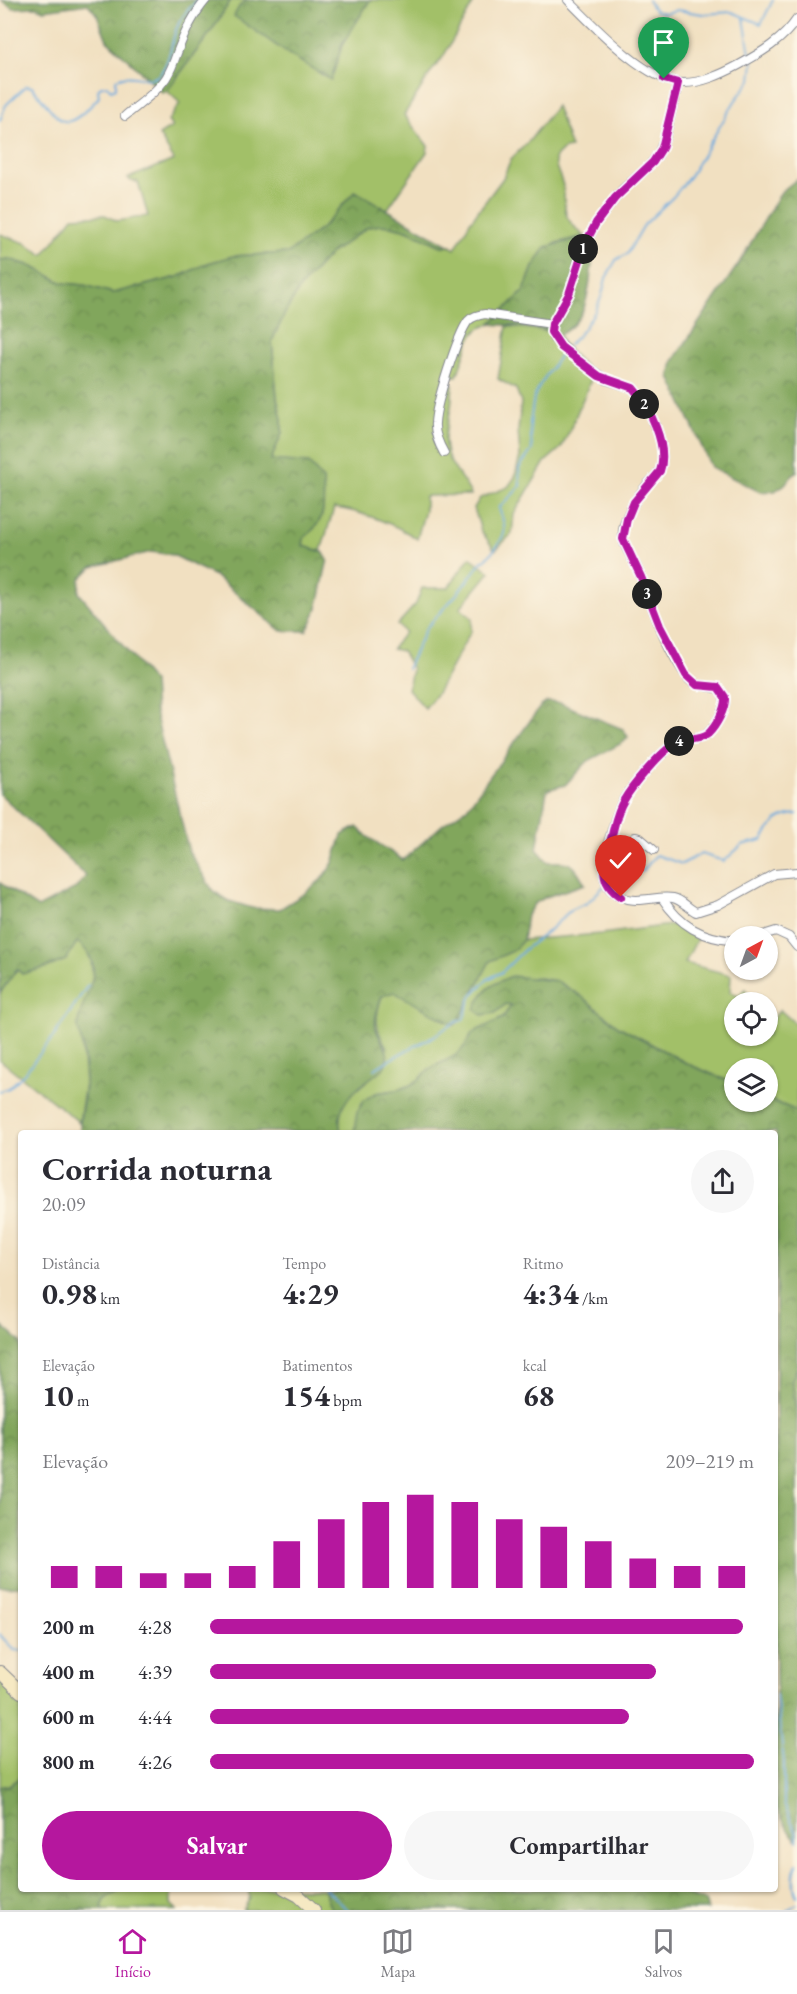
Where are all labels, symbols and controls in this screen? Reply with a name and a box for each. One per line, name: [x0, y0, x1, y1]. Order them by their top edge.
pin: [638, 17, 689, 79]
icon: arrive: [647, 26, 680, 59]
pin: 1: [568, 234, 598, 264]
text: 1: [579, 238, 587, 259]
pin: 2: [629, 389, 659, 419]
text: 2: [640, 393, 648, 414]
pin: 3: [632, 579, 662, 609]
text: 3: [643, 583, 651, 604]
pin: 4: [664, 726, 694, 756]
text: 4: [675, 730, 683, 751]
pin: [595, 835, 646, 897]
icon: check: [604, 844, 637, 877]
north arrow: [724, 926, 778, 980]
map controls: [724, 926, 778, 1112]
button: locate: [724, 992, 778, 1046]
button: layers: [724, 1058, 778, 1112]
text: Corrida noturna: [42, 1147, 272, 1190]
button: share: [691, 1150, 754, 1213]
text: 20:09: [42, 1191, 85, 1217]
text: Distância: [42, 1253, 100, 1274]
text: Tempo: [282, 1253, 326, 1274]
text: Ritmo: [523, 1253, 563, 1274]
text: 0.98: [42, 1274, 97, 1313]
text: 4:29: [282, 1274, 338, 1313]
text: 4:34: [523, 1274, 579, 1313]
text: km: [97, 1288, 120, 1309]
text: /km: [579, 1288, 608, 1309]
text: Elevação: [42, 1355, 95, 1376]
text: Batimentos: [282, 1355, 352, 1376]
text: kcal: [523, 1355, 547, 1376]
text: 10: [42, 1376, 74, 1415]
text: 154: [282, 1376, 330, 1415]
text: 68: [523, 1376, 554, 1415]
text: m: [74, 1390, 89, 1411]
text: bpm: [330, 1390, 362, 1411]
text: Elevação: [42, 1448, 108, 1474]
text: 209–219 m: [666, 1448, 754, 1474]
text: 200 m: [42, 1614, 95, 1640]
text: 4:28: [138, 1614, 172, 1640]
text: 400 m: [42, 1659, 95, 1685]
text: 4:39: [138, 1659, 172, 1685]
text: 600 m: [42, 1704, 95, 1730]
text: 4:44: [138, 1704, 172, 1730]
text: 800 m: [42, 1749, 95, 1775]
text: 4:26: [138, 1749, 172, 1775]
button: Salvar: [42, 1811, 392, 1880]
button: Compartilhar: [404, 1811, 754, 1880]
tab: Início: [115, 1925, 151, 1982]
tab: Mapa: [380, 1925, 415, 1982]
tab: Salvos: [645, 1925, 682, 1982]

